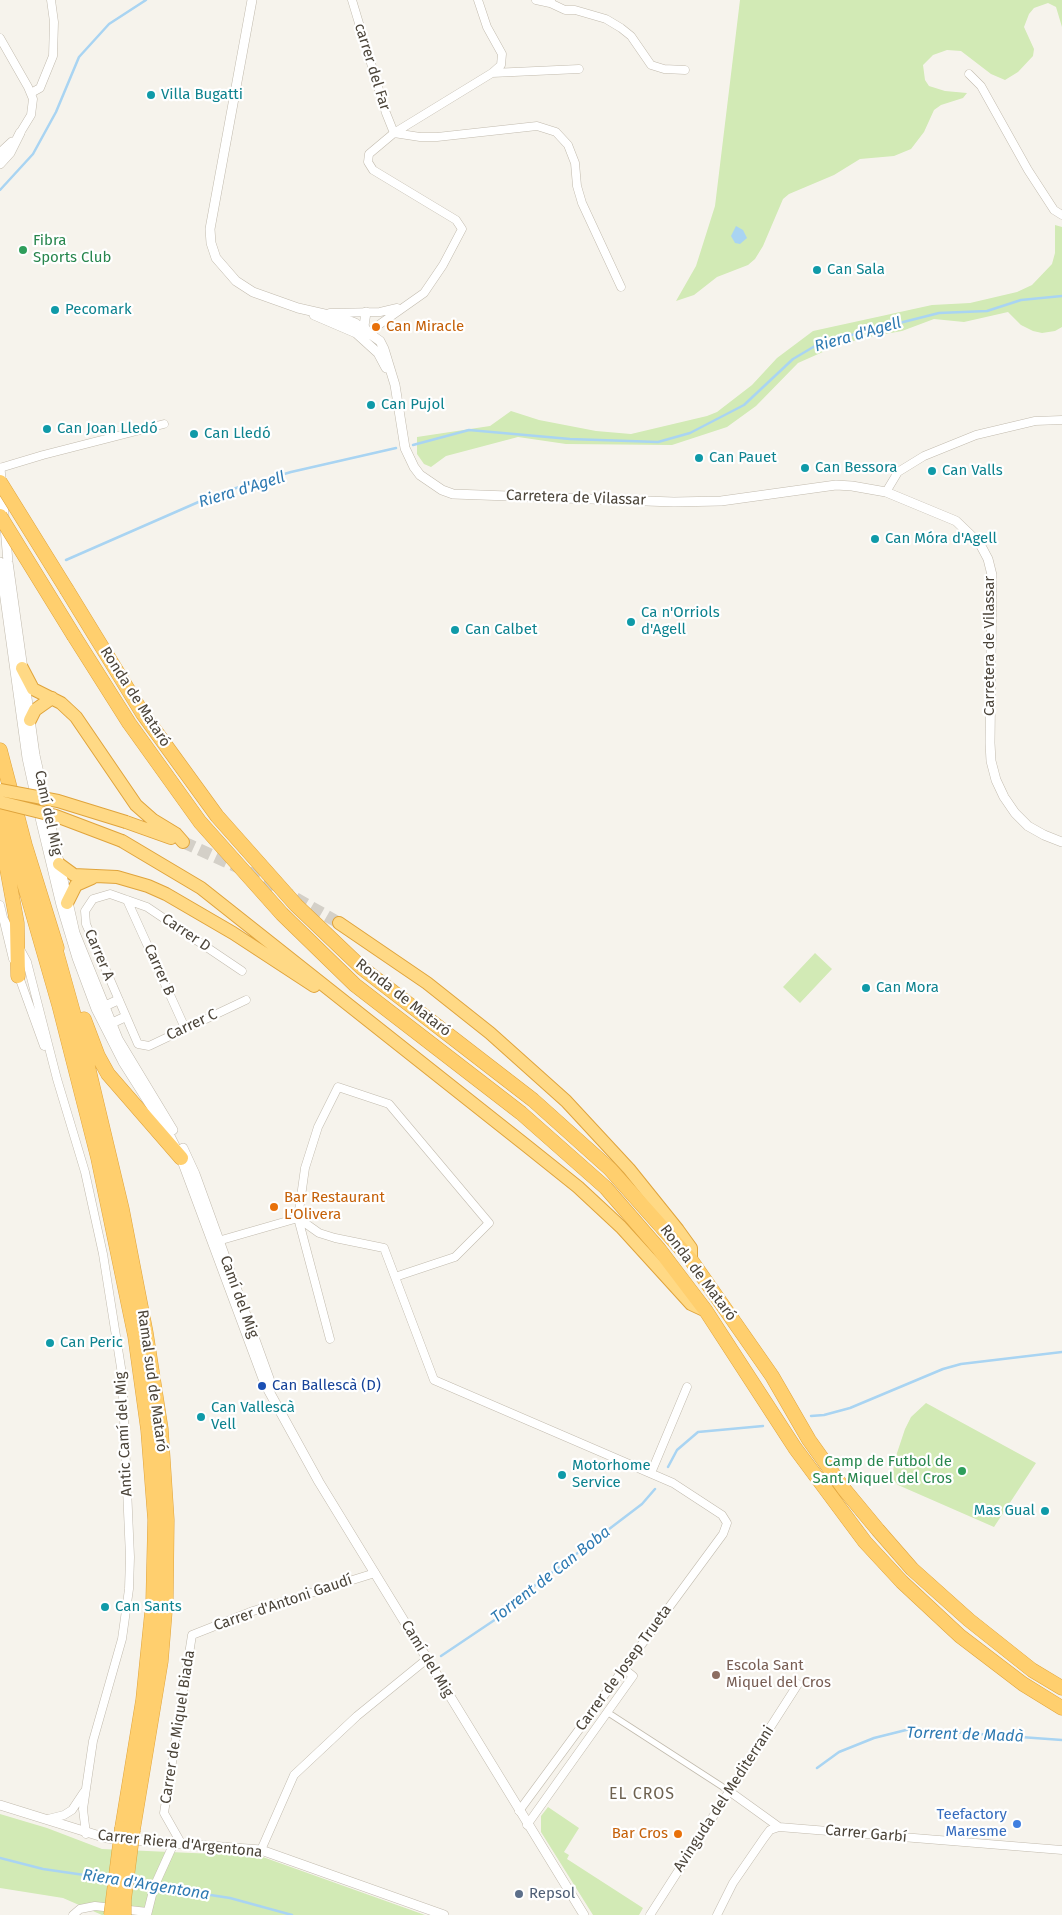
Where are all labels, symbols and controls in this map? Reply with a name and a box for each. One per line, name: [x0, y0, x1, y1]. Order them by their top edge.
street label: carrer del Far: [350, 21, 394, 113]
place label: Villa Bugatti: [161, 86, 243, 104]
marker: Villa Bugatti: [145, 89, 157, 101]
place label: Fibra Sports Club: [33, 232, 111, 267]
marker: Fibra Sports Club: [17, 244, 29, 256]
place label: Can Sala: [827, 261, 885, 279]
marker: Can Sala: [811, 264, 823, 276]
place label: Pecomark: [65, 301, 132, 319]
marker: Pecomark: [49, 304, 61, 316]
water label: Riera d'Agell: [812, 313, 904, 357]
place label: Can Miracle: [386, 318, 464, 336]
marker: Can Miracle: [370, 321, 382, 333]
place label: Can Pujol: [381, 396, 445, 414]
marker: Can Pujol: [365, 399, 377, 411]
place label: Can Joan Lledó: [57, 420, 158, 438]
marker: Can Joan Lledó: [41, 423, 53, 435]
place label: Can Lledó: [204, 425, 271, 443]
marker: Can Lledó: [188, 428, 200, 440]
place label: Can Pauet: [709, 449, 777, 467]
marker: Can Pauet: [693, 452, 705, 464]
place label: Can Bessora: [815, 459, 898, 477]
marker: Can Bessora: [799, 462, 811, 474]
place label: Can Valls: [942, 462, 1003, 480]
marker: Can Valls: [926, 465, 938, 477]
water label: Riera d'Agell: [196, 468, 288, 512]
street label: Carretera de Vilassar: [506, 487, 646, 509]
place label: Can Móra d'Agell: [885, 530, 997, 548]
marker: Can Móra d'Agell: [869, 533, 881, 545]
street label: Carretera de Vilassar: [981, 576, 999, 716]
place label: Ca n'Orriols d'Agell: [641, 604, 720, 639]
marker: Ca n'Orriols d'Agell: [625, 616, 637, 628]
place label: Can Calbet: [465, 621, 537, 639]
marker: Can Calbet: [449, 624, 461, 636]
street label: Ronda de Mataró: [96, 643, 174, 751]
street label: Camí del Mig: [30, 769, 66, 857]
street label: Carrer D: [158, 910, 214, 956]
street label: Carrer A: [80, 927, 118, 983]
street label: Carrer B: [140, 941, 178, 999]
street label: Ronda de Mataró: [352, 955, 454, 1041]
place label: Can Mora: [876, 979, 939, 997]
marker: Can Mora: [860, 982, 872, 994]
street label: Carrer C: [164, 1005, 220, 1045]
place label: Bar Restaurant L'Olivera: [284, 1189, 385, 1224]
marker: Bar Restaurant L'Olivera: [268, 1201, 280, 1213]
street label: Ronda de Mataró: [656, 1221, 740, 1325]
street label: Camí del Mig: [216, 1253, 262, 1341]
street label: Ramal sud de Mataró: [133, 1309, 171, 1453]
place label: Can Peric: [60, 1334, 123, 1352]
marker: Can Peric: [44, 1337, 56, 1349]
street label: Antic Camí del Mig: [112, 1371, 136, 1497]
place label: Can Ballescà (D): [272, 1377, 381, 1395]
marker: Can Ballescà (D): [256, 1380, 268, 1392]
place label: Can Vallescà Vell: [211, 1399, 295, 1434]
marker: Can Vallescà Vell: [195, 1411, 207, 1423]
place label: Camp de Futbol de Sant Miquel del Cros: [813, 1453, 952, 1488]
place label: Motorhome Service: [572, 1457, 651, 1492]
marker: Camp de Futbol de Sant Miquel del Cros: [956, 1465, 968, 1477]
marker: Motorhome Service: [556, 1469, 568, 1481]
place label: Mas Gual: [974, 1502, 1035, 1520]
marker: Mas Gual: [1039, 1505, 1051, 1517]
water label: Torrent de Can Boba: [488, 1523, 614, 1627]
street label: Carrer d'Antoni Gaudí: [211, 1571, 355, 1635]
place label: Can Sants: [115, 1598, 182, 1616]
marker: Can Sants: [99, 1601, 111, 1613]
street label: Carrer de Josep Trueta: [572, 1601, 676, 1735]
street label: Camí del Mig: [397, 1617, 457, 1701]
street label: Carrer de Miquel Biada: [157, 1649, 199, 1805]
place label: Escola Sant Miquel del Cros: [726, 1657, 831, 1692]
marker: Escola Sant Miquel del Cros: [710, 1669, 722, 1681]
street label: Avinguda del Mediterrani: [670, 1723, 778, 1875]
water label: Torrent de Madà: [906, 1723, 1024, 1747]
district label: EL CROS: [608, 1785, 676, 1805]
place label: Teefactory Maresme: [937, 1806, 1007, 1841]
marker: Teefactory Maresme: [1011, 1818, 1023, 1830]
street label: Carrer Garbí: [824, 1821, 908, 1847]
place label: Bar Cros: [612, 1825, 668, 1843]
street label: Carrer Riera d'Argentona: [97, 1826, 263, 1862]
marker: Bar Cros: [672, 1828, 684, 1840]
water label: Riera d'Argentona: [81, 1866, 211, 1904]
place label: Repsol: [529, 1885, 575, 1903]
marker: Repsol: [513, 1888, 525, 1900]

